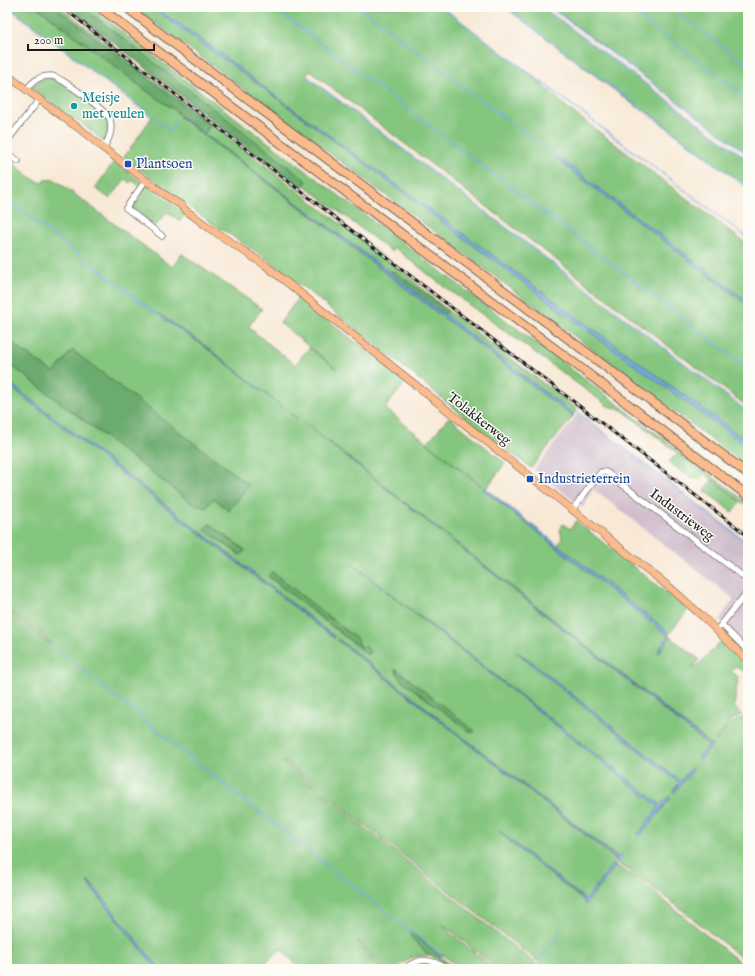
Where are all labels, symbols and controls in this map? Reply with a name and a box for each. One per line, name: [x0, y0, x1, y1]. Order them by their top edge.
scale bar: [28, 26, 154, 52]
text: 200 m: [34, 33, 63, 48]
place label: Meisje met veulen: [82, 89, 145, 123]
marker: Meisje met veulen: [69, 101, 79, 111]
place label: Plantsoen: [136, 155, 193, 173]
marker: Plantsoen: [123, 159, 133, 169]
street label: Tolakkerweg: [444, 389, 515, 450]
place label: Industrieterrein: [538, 470, 631, 488]
marker: Industrieterrein: [525, 474, 535, 484]
street label: Industrieweg: [646, 485, 718, 545]

